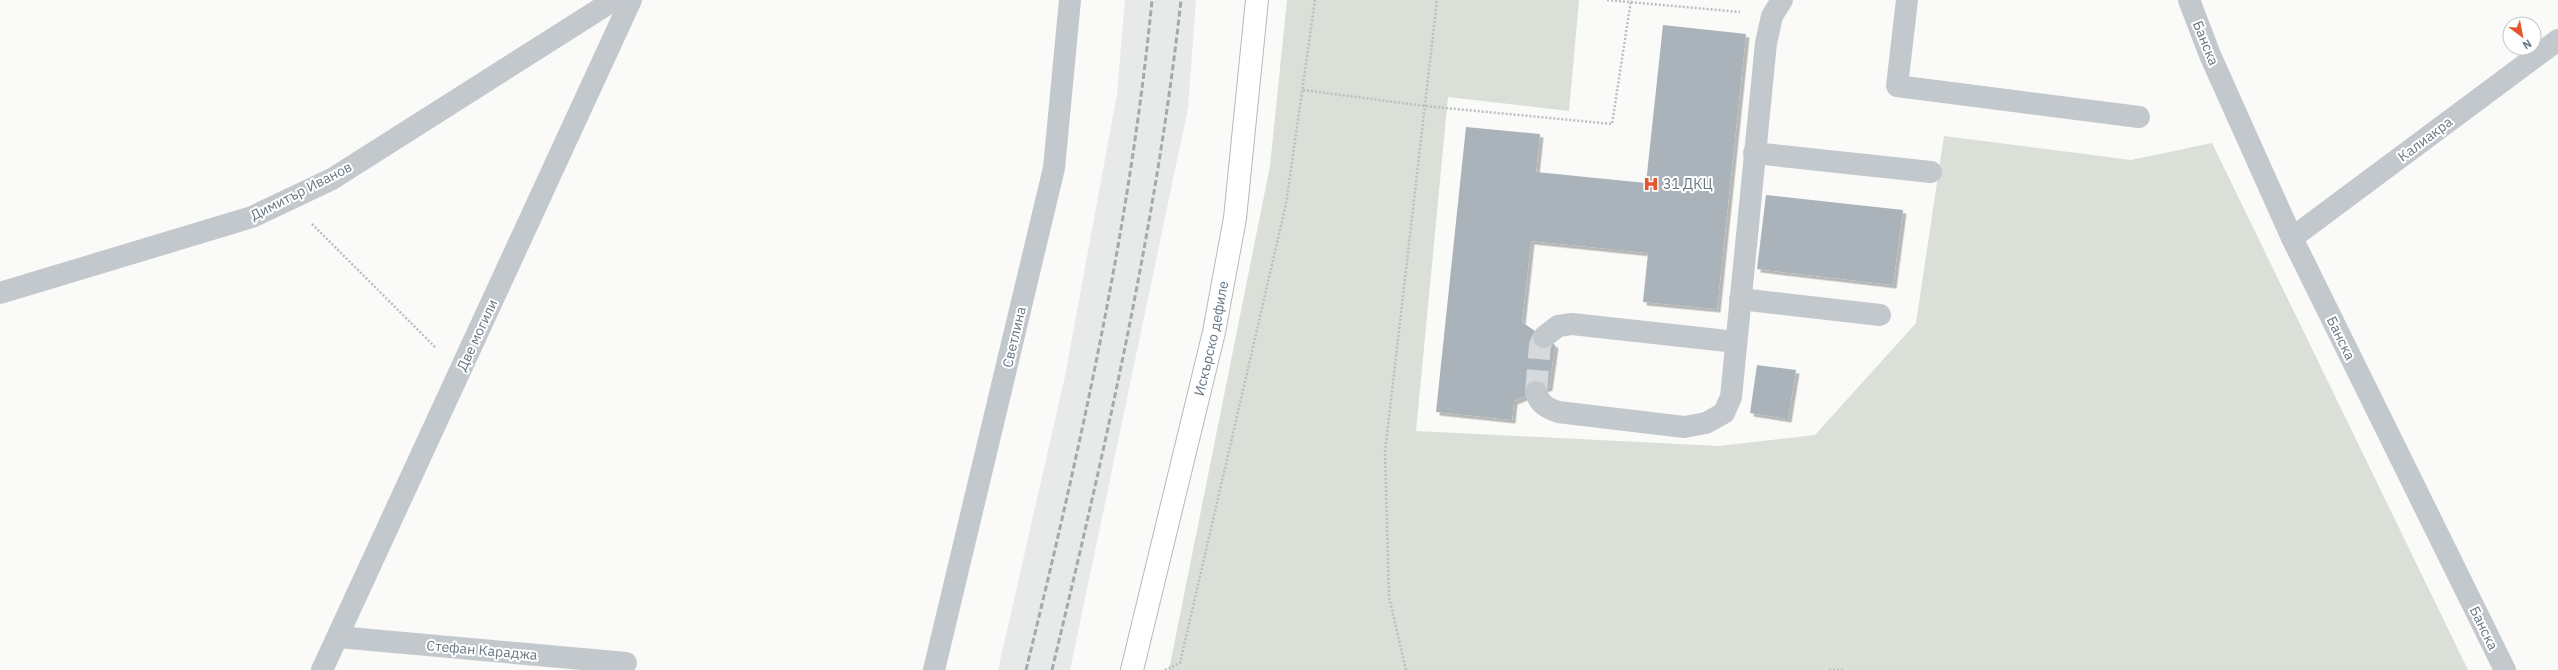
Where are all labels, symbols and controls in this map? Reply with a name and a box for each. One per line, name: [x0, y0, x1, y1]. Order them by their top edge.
north arrow: [2502, 16, 2542, 56]
street label: Банска: [2189, 18, 2223, 68]
text: N: [2520, 36, 2534, 53]
street label: Калиакра: [2394, 112, 2456, 165]
street label: Димитър Иванов: [247, 158, 355, 224]
hospital icon: 31 ДКЦ: [1642, 175, 1660, 193]
place label: 31 ДКЦ: [1663, 175, 1713, 193]
street label: Искърско дефиле: [1190, 279, 1232, 398]
street label: Две могили: [453, 296, 501, 374]
street label: Светлина: [998, 304, 1030, 369]
street label: Банска: [2323, 313, 2360, 363]
street label: Банска: [2466, 603, 2503, 653]
street label: Стефан Караджа: [426, 636, 539, 664]

